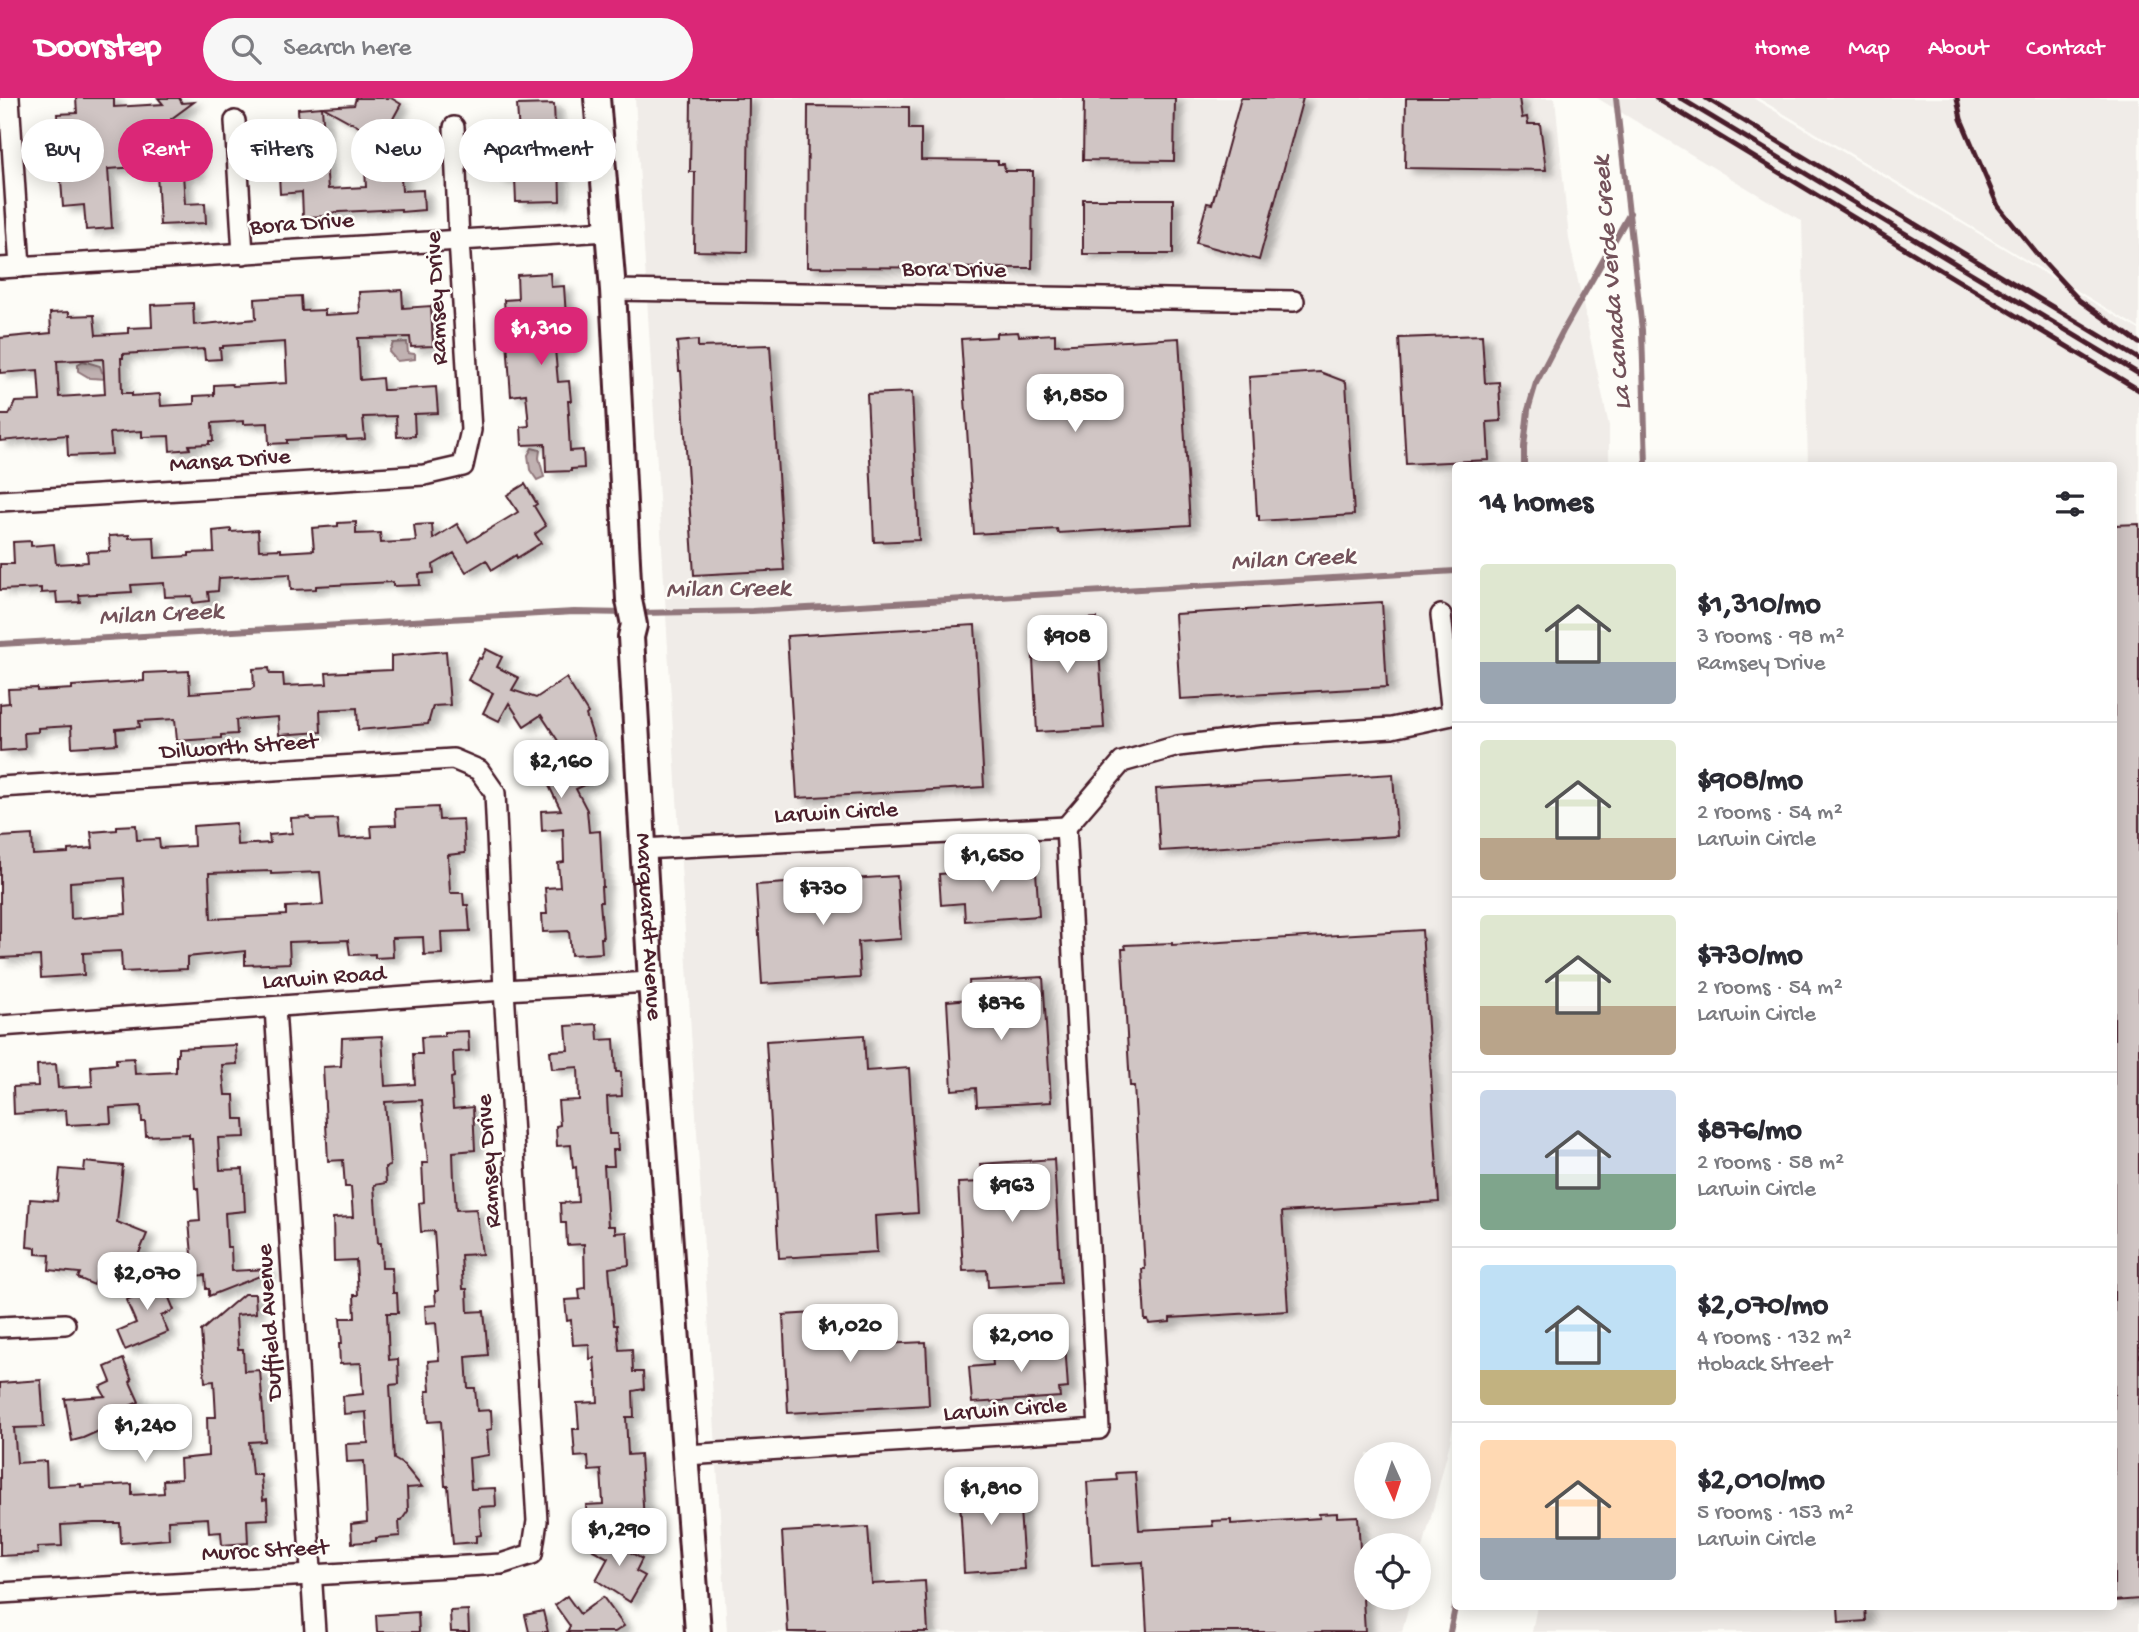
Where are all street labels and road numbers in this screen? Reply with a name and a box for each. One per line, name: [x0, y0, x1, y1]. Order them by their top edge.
street label: Bora Drive: [248, 207, 356, 243]
street label: Ramsey Drive: [420, 230, 456, 366]
street label: Bora Drive: [900, 256, 1007, 286]
street label: Mansa Drive: [168, 443, 292, 481]
street label: Dilworth Street: [157, 728, 321, 768]
street label: Larwin Circle: [773, 796, 899, 832]
street label: Marquardt Avenue: [628, 832, 668, 1022]
street label: Larwin Road: [261, 960, 389, 998]
street label: Ramsey Drive: [471, 1093, 509, 1229]
street label: Duffield Avenue: [251, 1242, 291, 1403]
street label: Larwin Circle: [942, 1392, 1068, 1430]
street label: Muroc Street: [201, 1534, 331, 1570]

